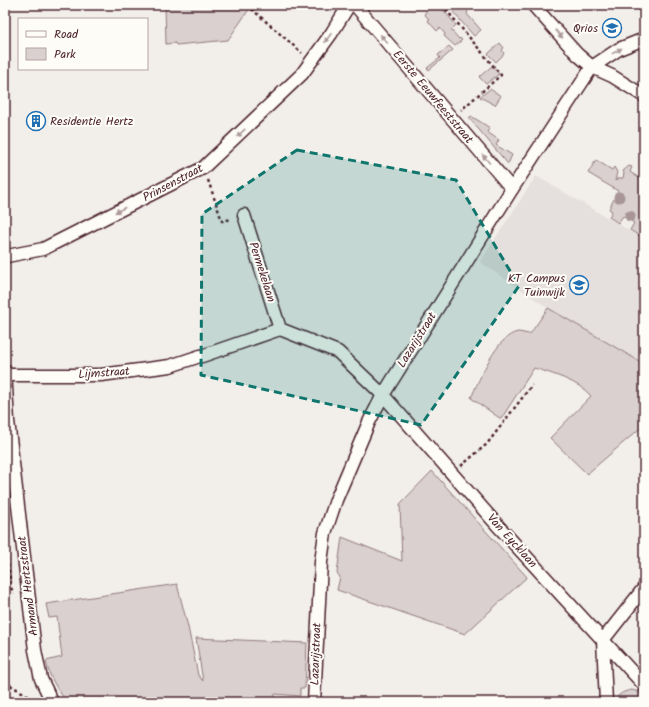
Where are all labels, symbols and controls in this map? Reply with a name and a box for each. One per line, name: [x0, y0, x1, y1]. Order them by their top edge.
school or university icon: Qrios: [601, 17, 623, 39]
legend: [18, 18, 148, 70]
place label: Qrios: [573, 19, 598, 38]
text: Road: [54, 25, 79, 44]
one-way arrow: [554, 29, 564, 39]
one-way arrow: [324, 33, 332, 44]
one-way arrow: [379, 34, 388, 44]
text: Park: [54, 45, 76, 64]
street label: Eerste Eeuwfeeststraat: [388, 46, 478, 148]
one-way arrow: [611, 48, 623, 54]
building icon: Residentie Hertz: [25, 110, 47, 132]
place label: Residentie Hertz: [50, 112, 133, 131]
one-way arrow: [235, 129, 246, 138]
one-way arrow: [482, 154, 491, 165]
street label: Prinsenstraat: [139, 159, 207, 207]
one-way arrow: [115, 207, 126, 213]
street label: Permekelaan: [243, 239, 281, 305]
place label: KT Campus Tuinwijk: [508, 269, 565, 302]
school or university icon: KT Campus Tuinwijk: [568, 274, 590, 296]
street label: Lazarijstraat: [392, 308, 442, 372]
street label: Lijmstraat: [78, 362, 131, 384]
street label: Van Eycklaan: [482, 510, 542, 572]
street label: Armand Hertzstraat: [12, 535, 44, 637]
street label: Lazarijstraat: [305, 622, 327, 686]

